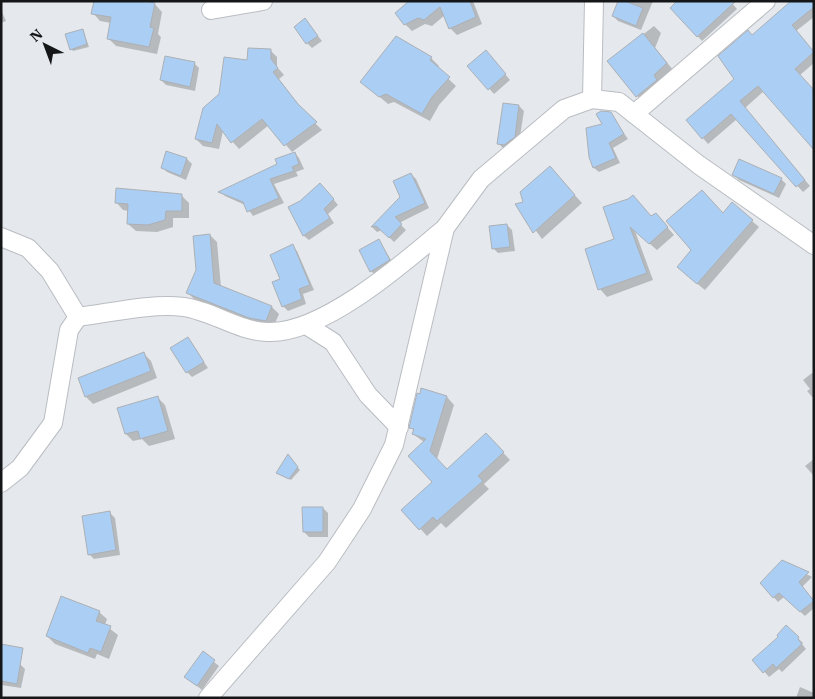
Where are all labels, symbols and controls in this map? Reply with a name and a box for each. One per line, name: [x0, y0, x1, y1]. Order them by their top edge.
north arrow: [20, 20, 70, 70]
text: N: [26, 25, 46, 46]

